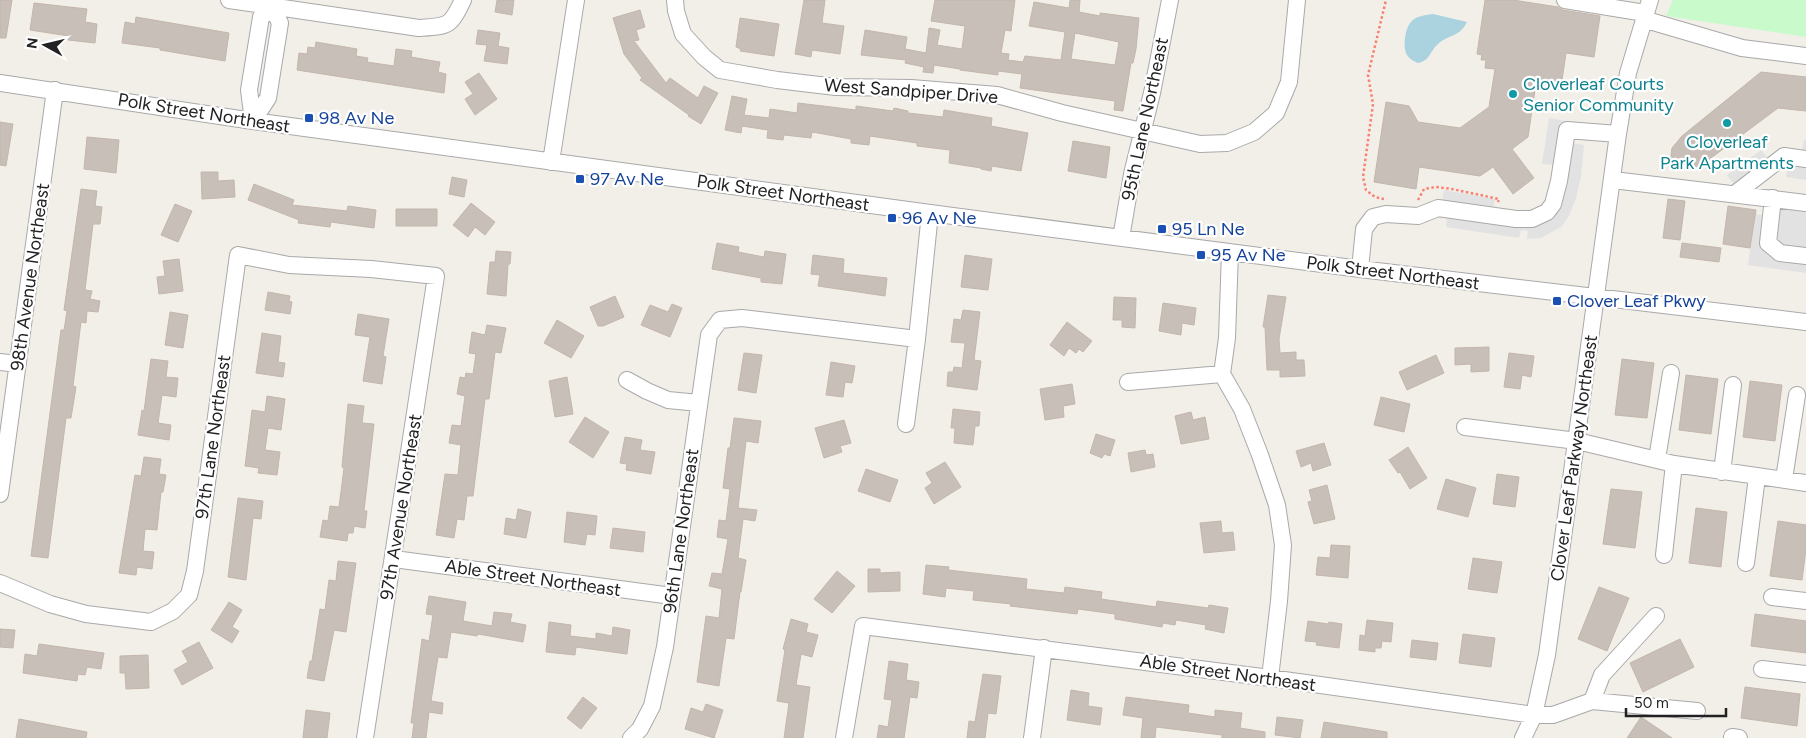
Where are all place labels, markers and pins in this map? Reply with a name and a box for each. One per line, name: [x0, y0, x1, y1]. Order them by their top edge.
place label: Cloverleaf Courts Senior Community: [1523, 73, 1674, 116]
marker: Cloverleaf Courts Senior Community: [1507, 88, 1519, 100]
place label: 98 Av Ne: [319, 107, 394, 129]
marker: 98 Av Ne: [303, 112, 315, 124]
marker: Cloverleaf Park Apartments: [1721, 117, 1733, 129]
place label: Cloverleaf Park Apartments: [1660, 131, 1794, 174]
place label: 97 Av Ne: [590, 168, 664, 190]
marker: 97 Av Ne: [574, 173, 586, 185]
place label: 96 Av Ne: [902, 207, 977, 229]
marker: 96 Av Ne: [886, 212, 898, 224]
place label: 95 Ln Ne: [1172, 218, 1245, 240]
marker: 95 Ln Ne: [1156, 223, 1168, 235]
place label: 95 Av Ne: [1211, 244, 1286, 266]
marker: 95 Av Ne: [1195, 249, 1207, 261]
place label: Clover Leaf Pkwy: [1567, 290, 1706, 312]
marker: Clover Leaf Pkwy: [1551, 295, 1563, 307]

